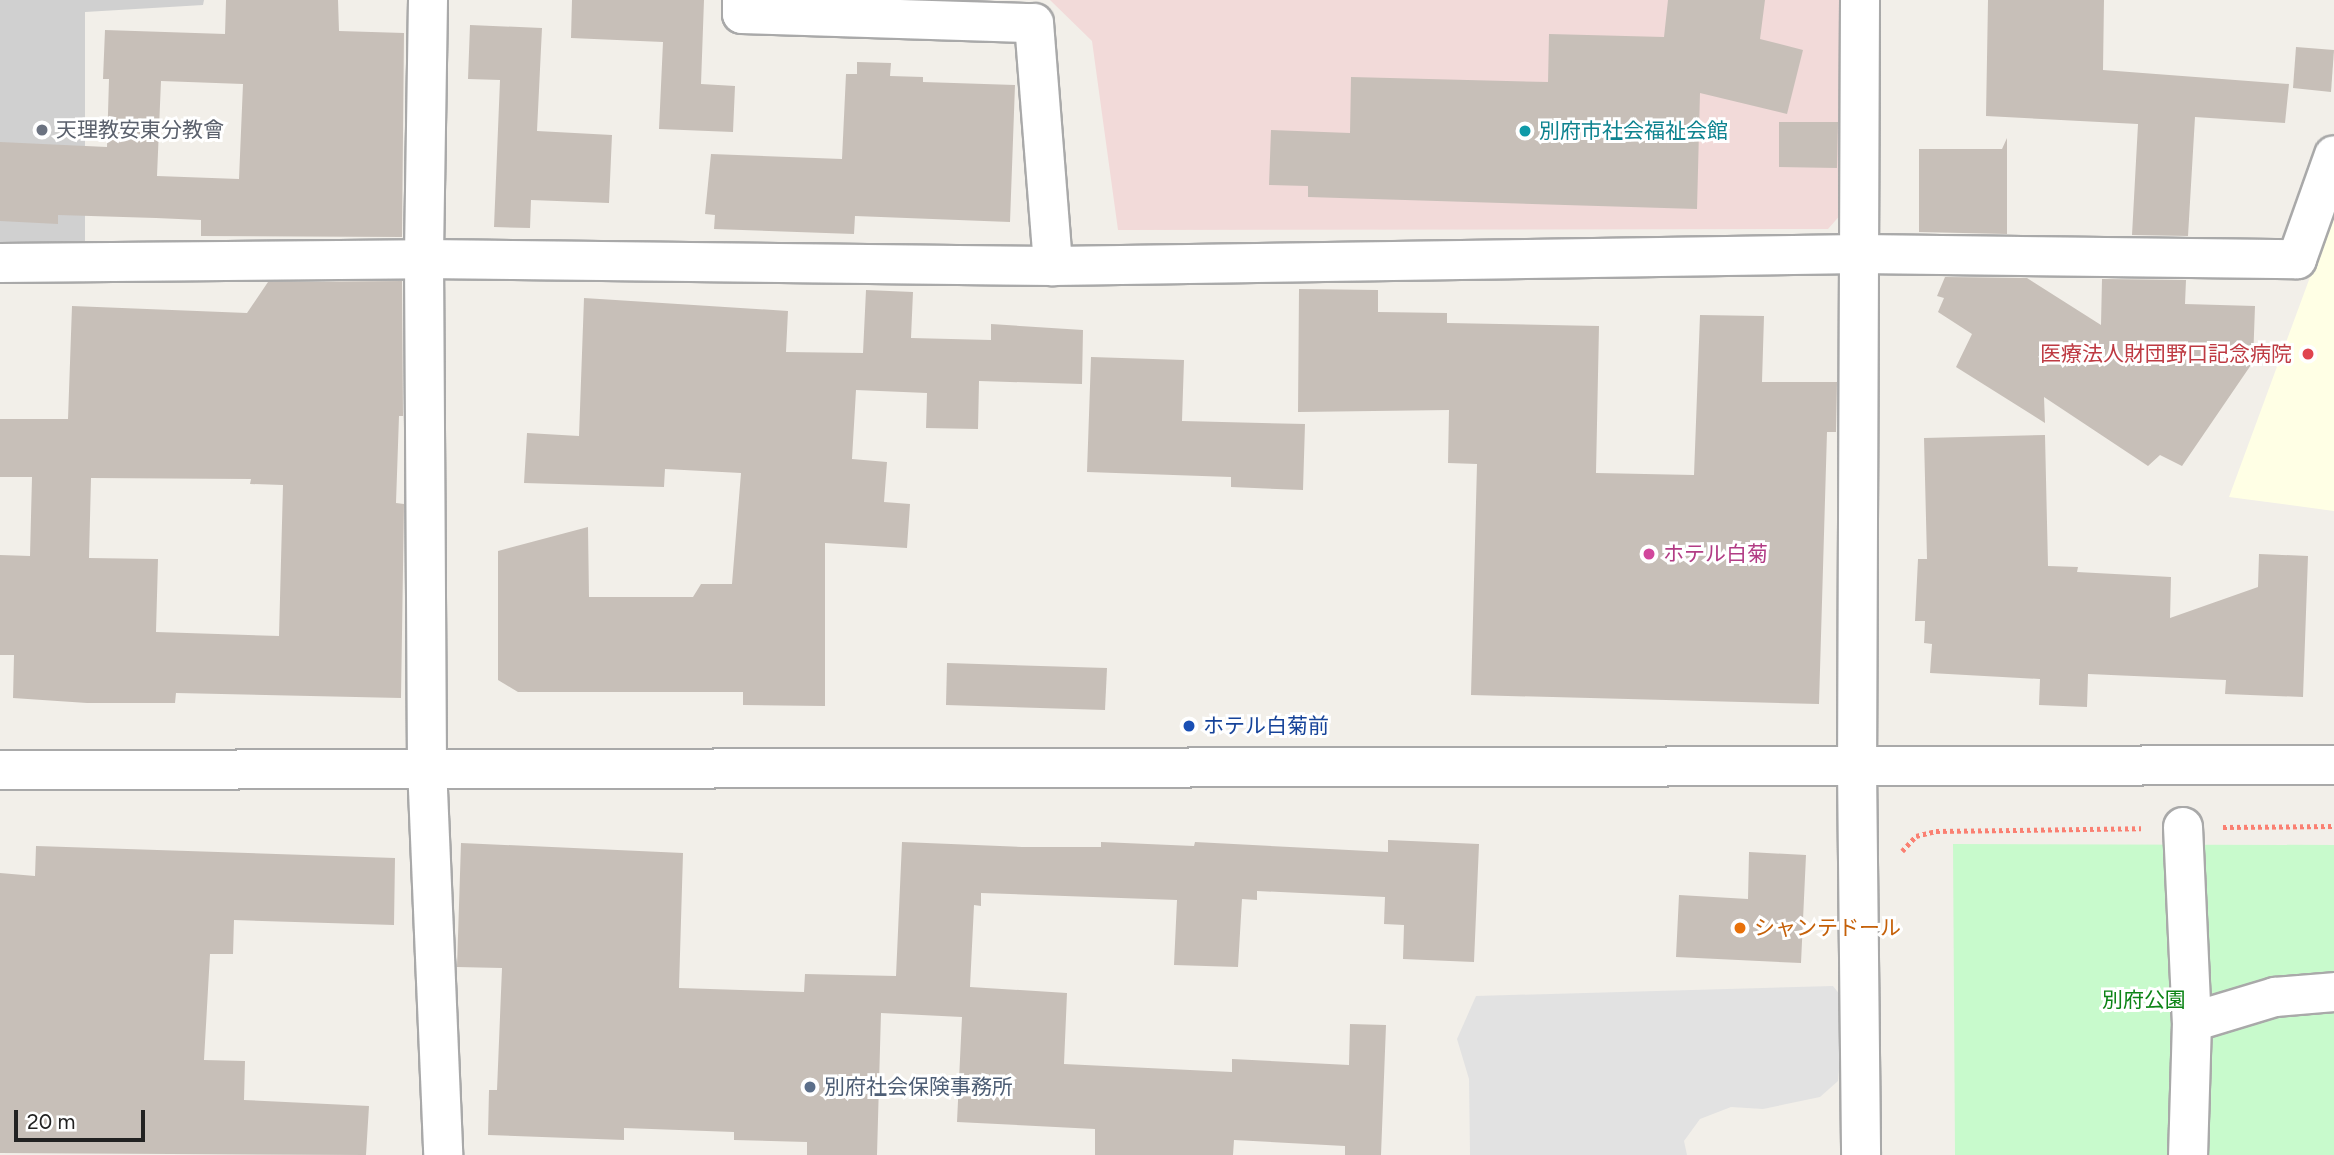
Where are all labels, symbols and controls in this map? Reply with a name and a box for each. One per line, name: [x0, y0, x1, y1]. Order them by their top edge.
place label: 天理教安東分教會: [56, 117, 224, 143]
place label: 別府市社会福祉会館: [1539, 118, 1728, 144]
marker: 天理教安東分教會: [34, 122, 50, 138]
marker: 別府市社会福祉会館: [1517, 123, 1533, 139]
place label: 医療法人財団野口記念病院: [2040, 341, 2292, 367]
marker: 医療法人財団野口記念病院: [2298, 344, 2318, 364]
place label: ホテル白菊: [1663, 541, 1768, 567]
marker: ホテル白菊: [1641, 546, 1657, 562]
place label: ホテル白菊前: [1203, 713, 1329, 739]
marker: ホテル白菊前: [1181, 718, 1197, 734]
place label: シャンテドール: [1754, 915, 1901, 941]
marker: シャンテドール: [1732, 920, 1748, 936]
park label: 別府公園: [2102, 987, 2186, 1013]
place label: 別府社会保険事務所: [824, 1074, 1013, 1100]
marker: 別府社会保険事務所: [802, 1079, 818, 1095]
scale bar: [18, 1096, 149, 1140]
text: 20 m: [27, 1109, 75, 1134]

